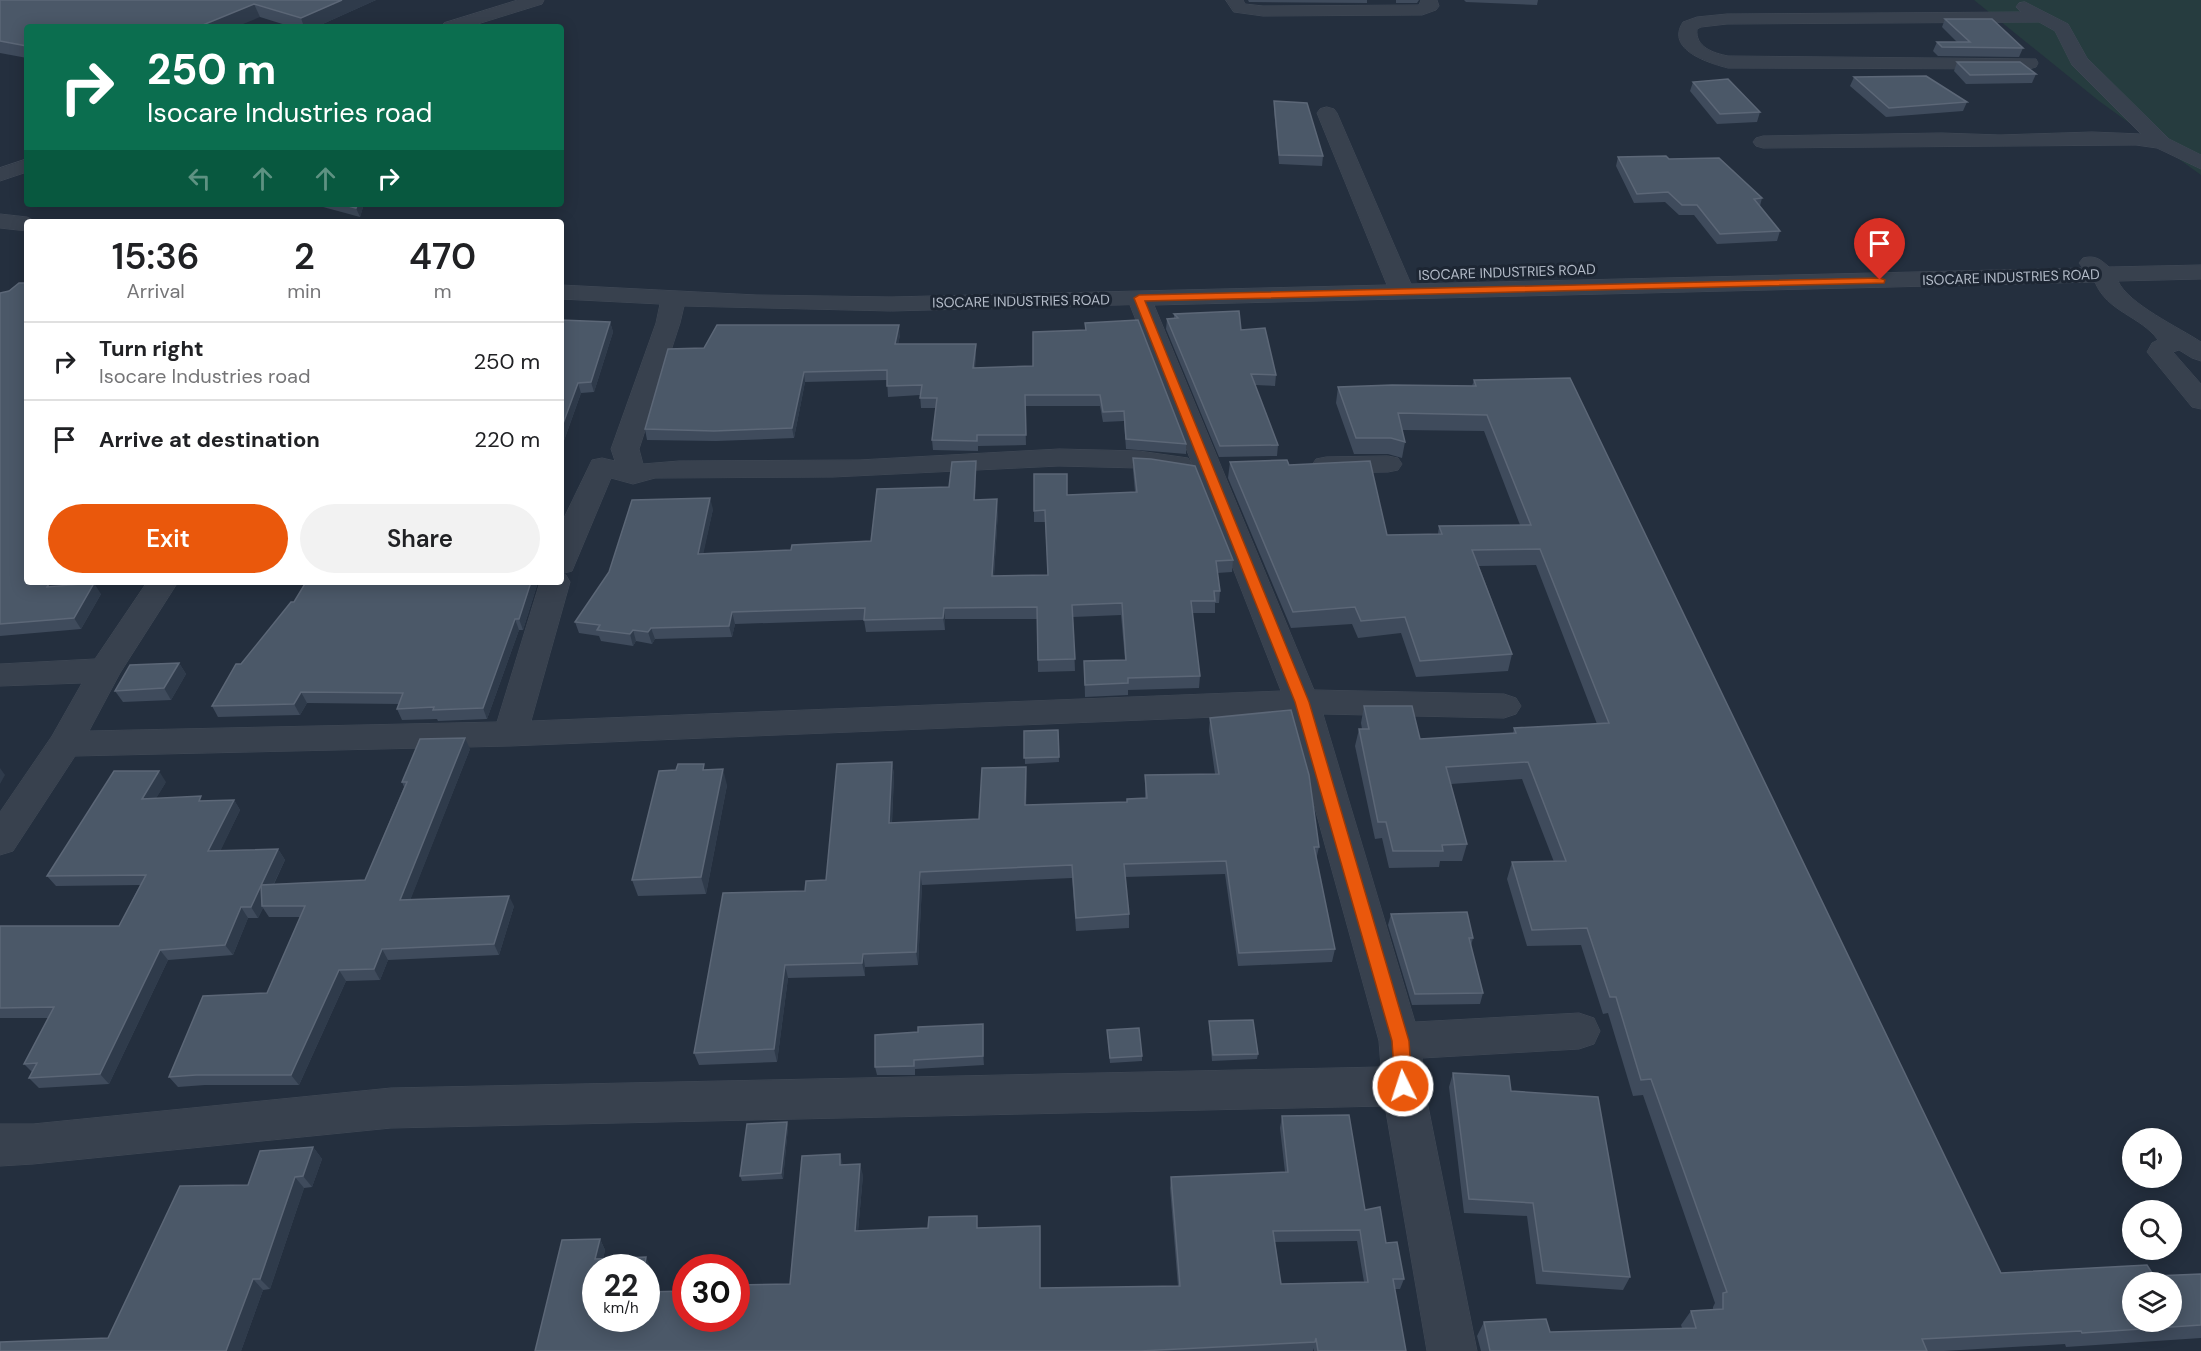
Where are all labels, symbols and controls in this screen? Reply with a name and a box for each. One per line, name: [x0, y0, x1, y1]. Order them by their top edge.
text: 250 m: [147, 42, 276, 97]
icon: right: [48, 48, 126, 126]
text: Isocare Industries road: [147, 95, 432, 130]
icon: left: [183, 162, 216, 195]
icon: ahead: [246, 162, 279, 195]
icon: ahead: [309, 162, 342, 195]
icon: right: [372, 162, 405, 195]
pin: [1854, 218, 1905, 280]
icon: arrive: [1863, 227, 1896, 260]
text: 15:36: [112, 233, 199, 280]
text: 2: [294, 233, 315, 280]
text: 470: [409, 233, 476, 280]
street label: ISOCARE INDUSTRIES ROAD: [1418, 260, 1596, 284]
street label: ISOCARE INDUSTRIES ROAD: [1922, 265, 2100, 289]
text: Arrival: [126, 278, 185, 304]
text: min: [287, 278, 321, 304]
text: m: [434, 278, 452, 304]
street label: ISOCARE INDUSTRIES ROAD: [932, 290, 1110, 312]
text: Turn right: [99, 334, 204, 363]
icon: right: [48, 345, 81, 378]
text: 250 m: [473, 347, 540, 376]
text: Isocare Industries road: [99, 363, 310, 389]
icon: arrive: [48, 423, 81, 456]
text: Arrive at destination: [99, 425, 320, 454]
text: 220 m: [474, 425, 540, 454]
button: Exit: [48, 504, 288, 573]
button: Share: [300, 504, 540, 573]
position arrow: [1371, 1054, 1435, 1118]
map controls: [2122, 1128, 2182, 1332]
button: sound: [2122, 1128, 2182, 1188]
button: search: [2122, 1200, 2182, 1260]
speed limit sign: 30: [672, 1254, 750, 1332]
text: 22: [604, 1266, 638, 1305]
button: layers: [2122, 1272, 2182, 1332]
text: km/h: [603, 1298, 639, 1318]

